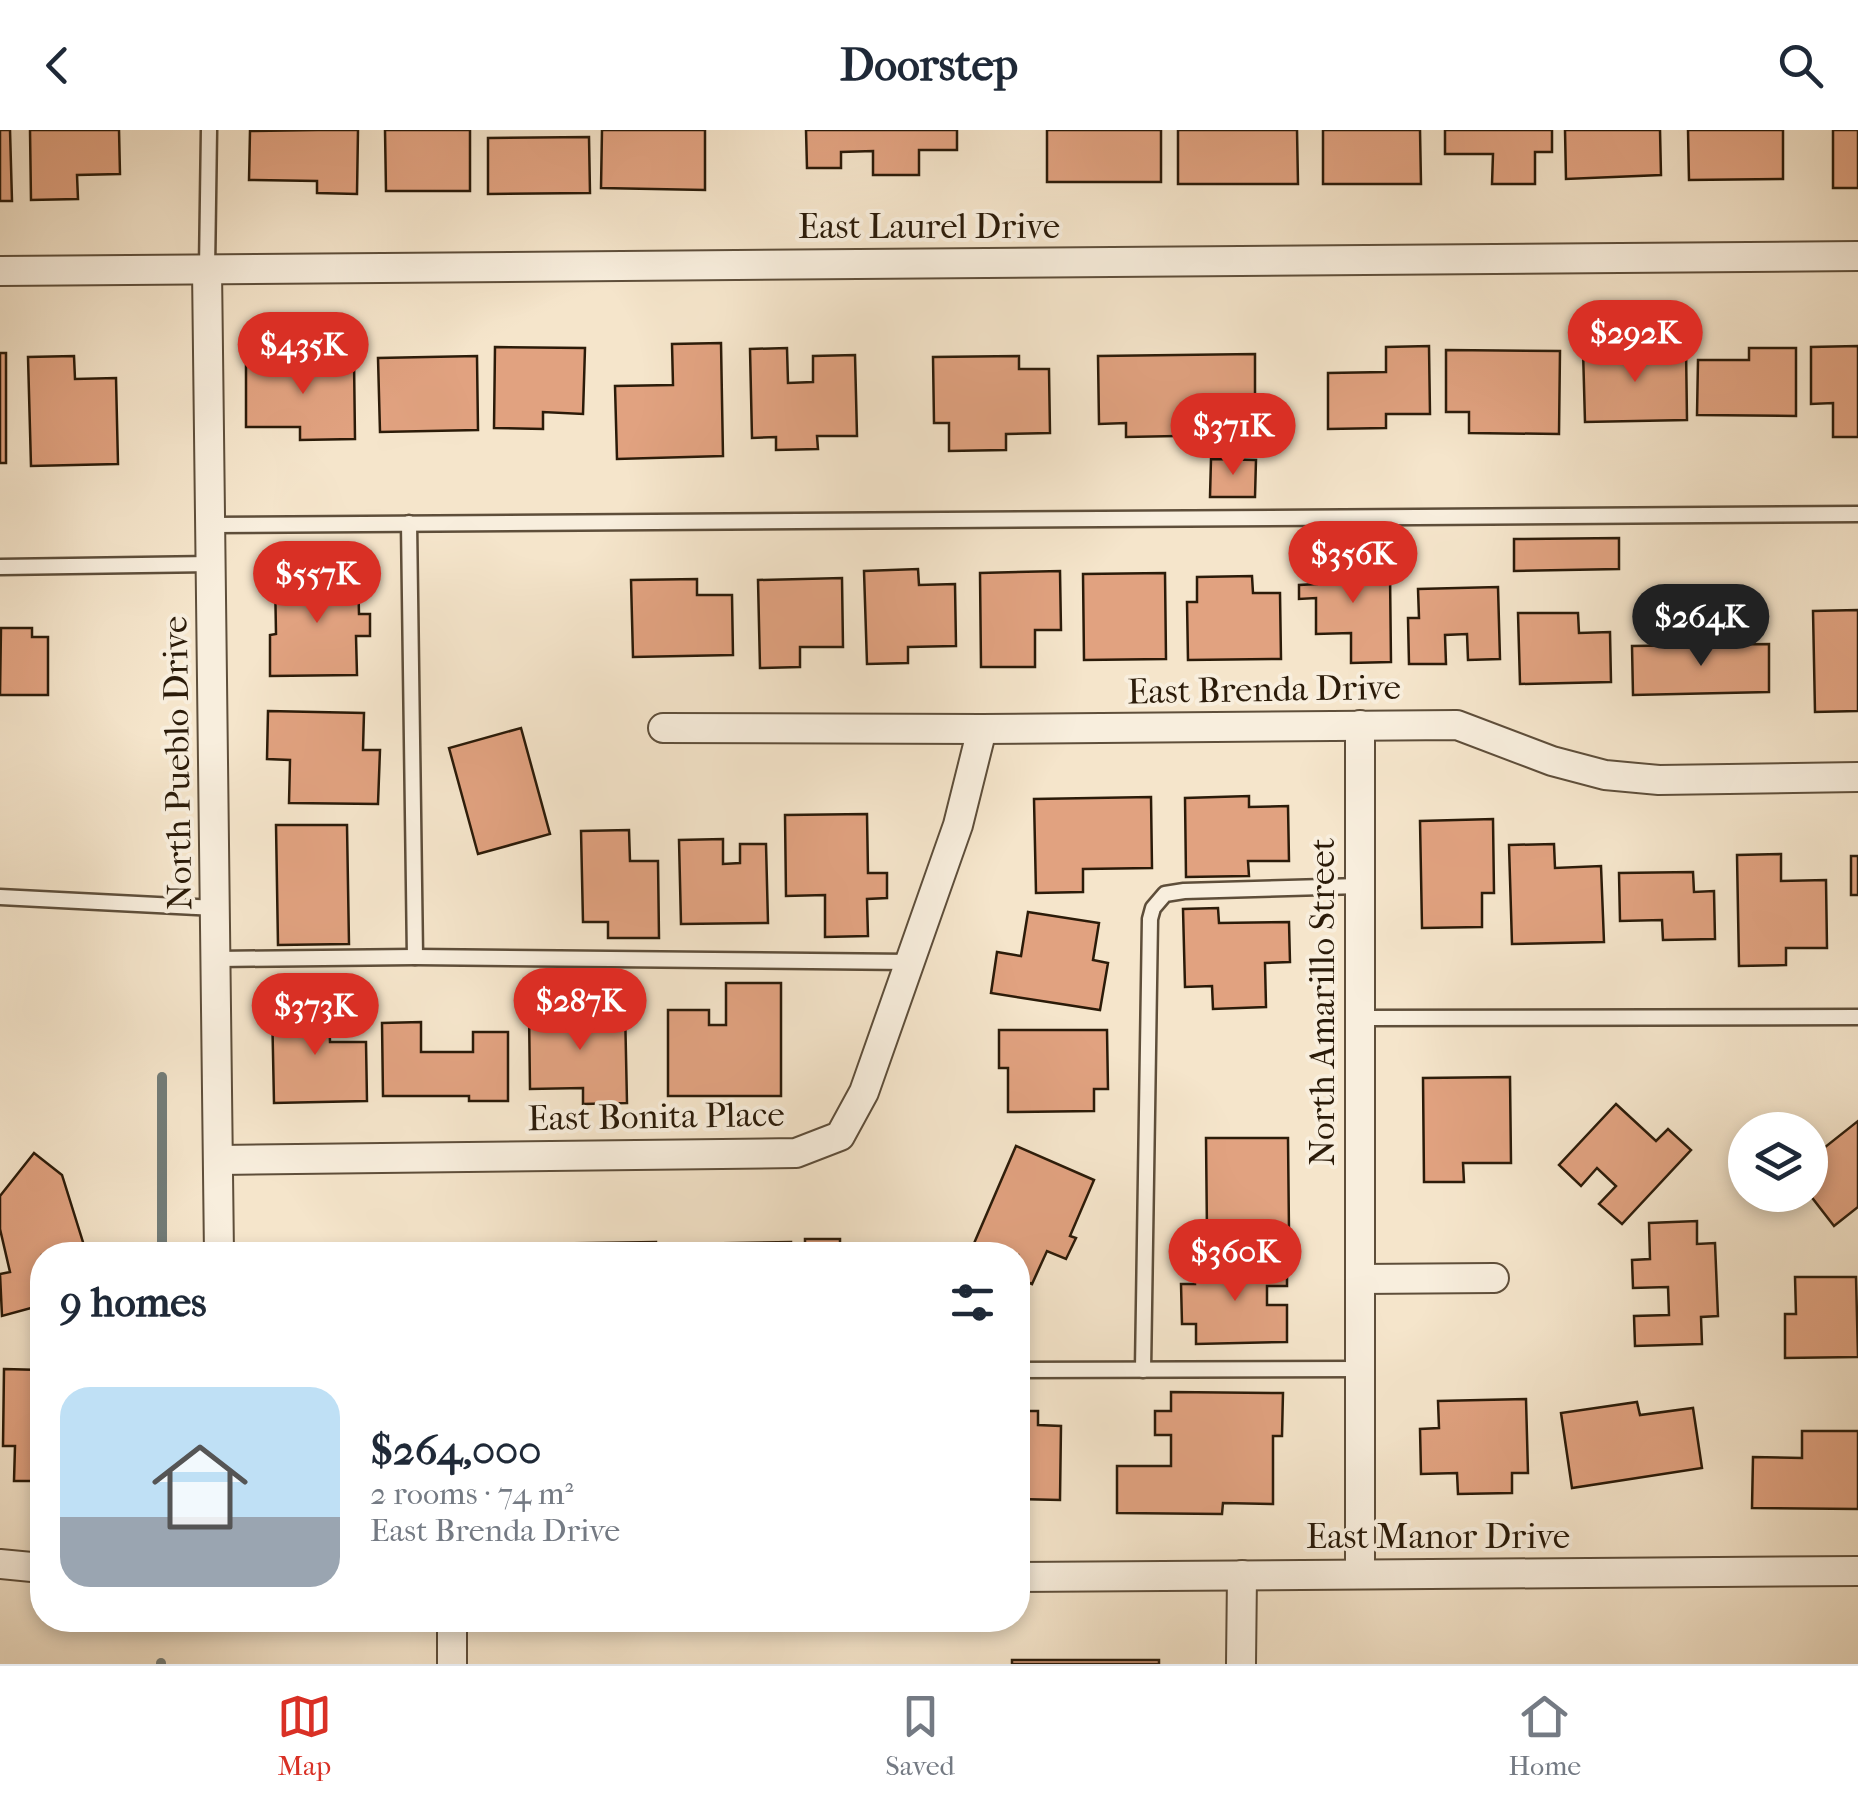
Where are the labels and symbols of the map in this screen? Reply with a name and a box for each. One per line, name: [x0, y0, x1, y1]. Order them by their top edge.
street label: East Laurel Drive: [798, 206, 1060, 247]
pin: $292K: [1565, 300, 1705, 385]
pin: $435K: [233, 312, 373, 397]
pin: $371K: [1163, 393, 1303, 478]
pin: $356K: [1283, 521, 1423, 606]
pin: $557K: [247, 541, 387, 626]
pin: $264K: [1631, 584, 1771, 669]
street label: North Pueblo Drive: [154, 615, 201, 911]
street label: East Brenda Drive: [1127, 667, 1401, 712]
street label: North Amarillo Street: [1302, 837, 1343, 1166]
pin: $287K: [510, 968, 650, 1053]
pin: $373K: [245, 973, 385, 1058]
street label: East Bonita Place: [527, 1094, 785, 1139]
pin: $360K: [1165, 1219, 1305, 1304]
street label: East Manor Drive: [1306, 1516, 1570, 1557]

